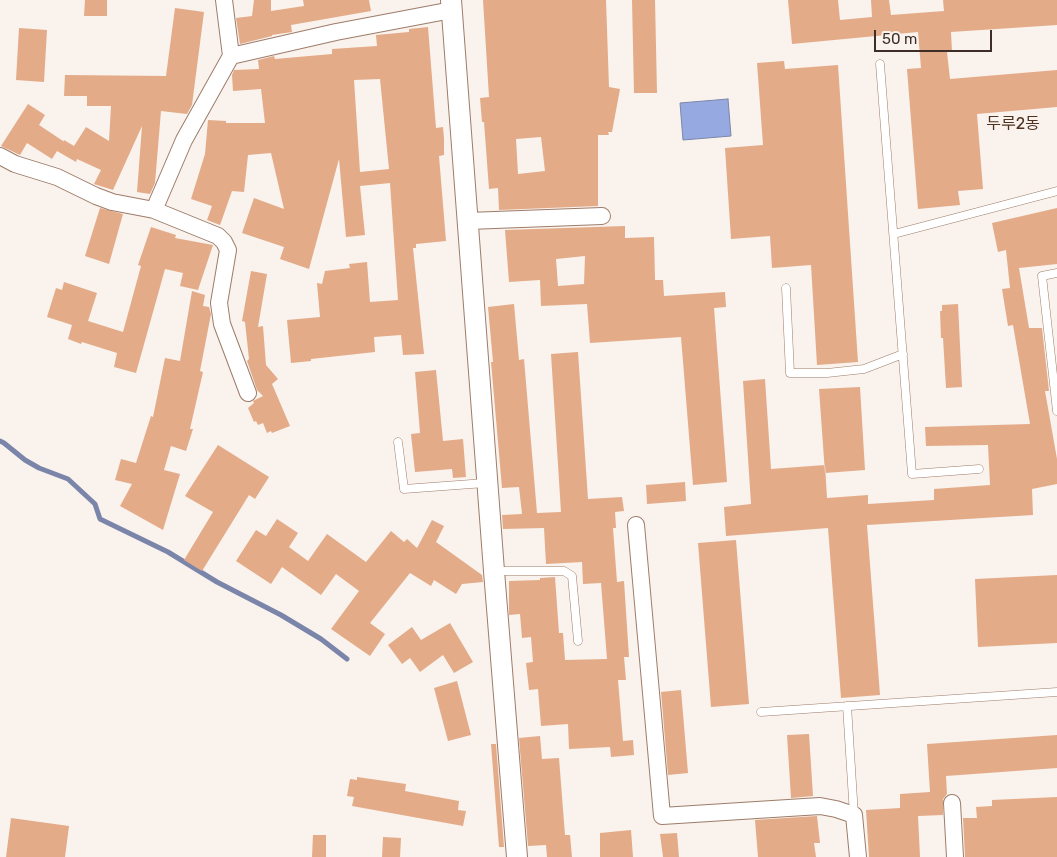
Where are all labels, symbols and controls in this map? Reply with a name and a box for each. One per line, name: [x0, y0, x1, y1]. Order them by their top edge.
scale bar: [877, 20, 994, 52]
text: 50 m: [882, 30, 917, 48]
district label: 두루2동: [986, 114, 1040, 134]

